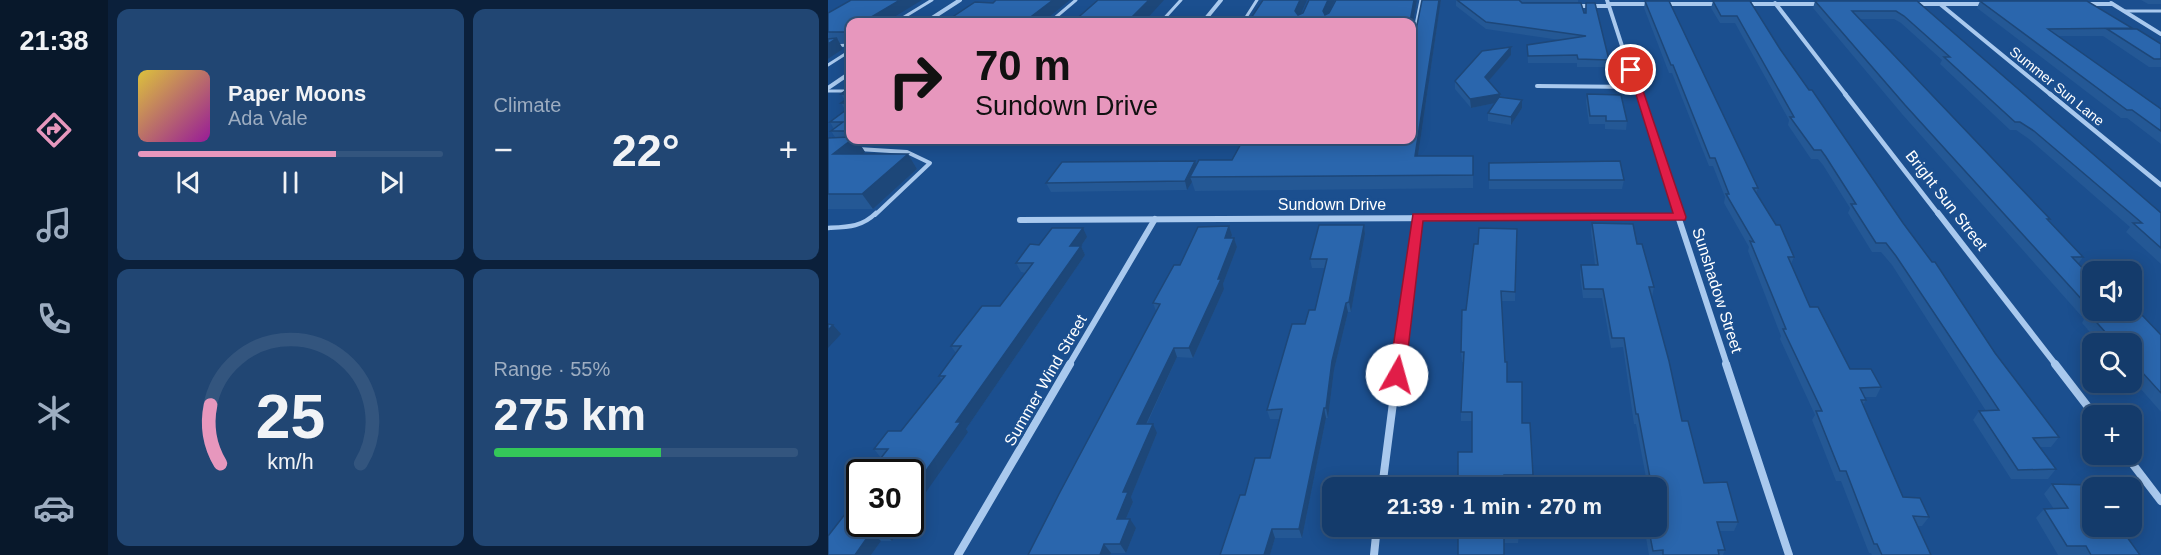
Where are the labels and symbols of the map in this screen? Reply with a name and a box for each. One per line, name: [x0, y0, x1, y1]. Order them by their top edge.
street label: Summer Sun Lane: [2007, 43, 2108, 129]
pin: [1605, 44, 1656, 95]
street label: Bright Sun Street: [1902, 147, 1991, 254]
street label: Sundown Drive: [1278, 196, 1386, 213]
street label: Sunshadow Street: [1689, 225, 1746, 355]
street label: Summer Wind Street: [1001, 311, 1090, 449]
position arrow: [1365, 343, 1429, 407]
speed limit sign: 30: [846, 459, 924, 537]

